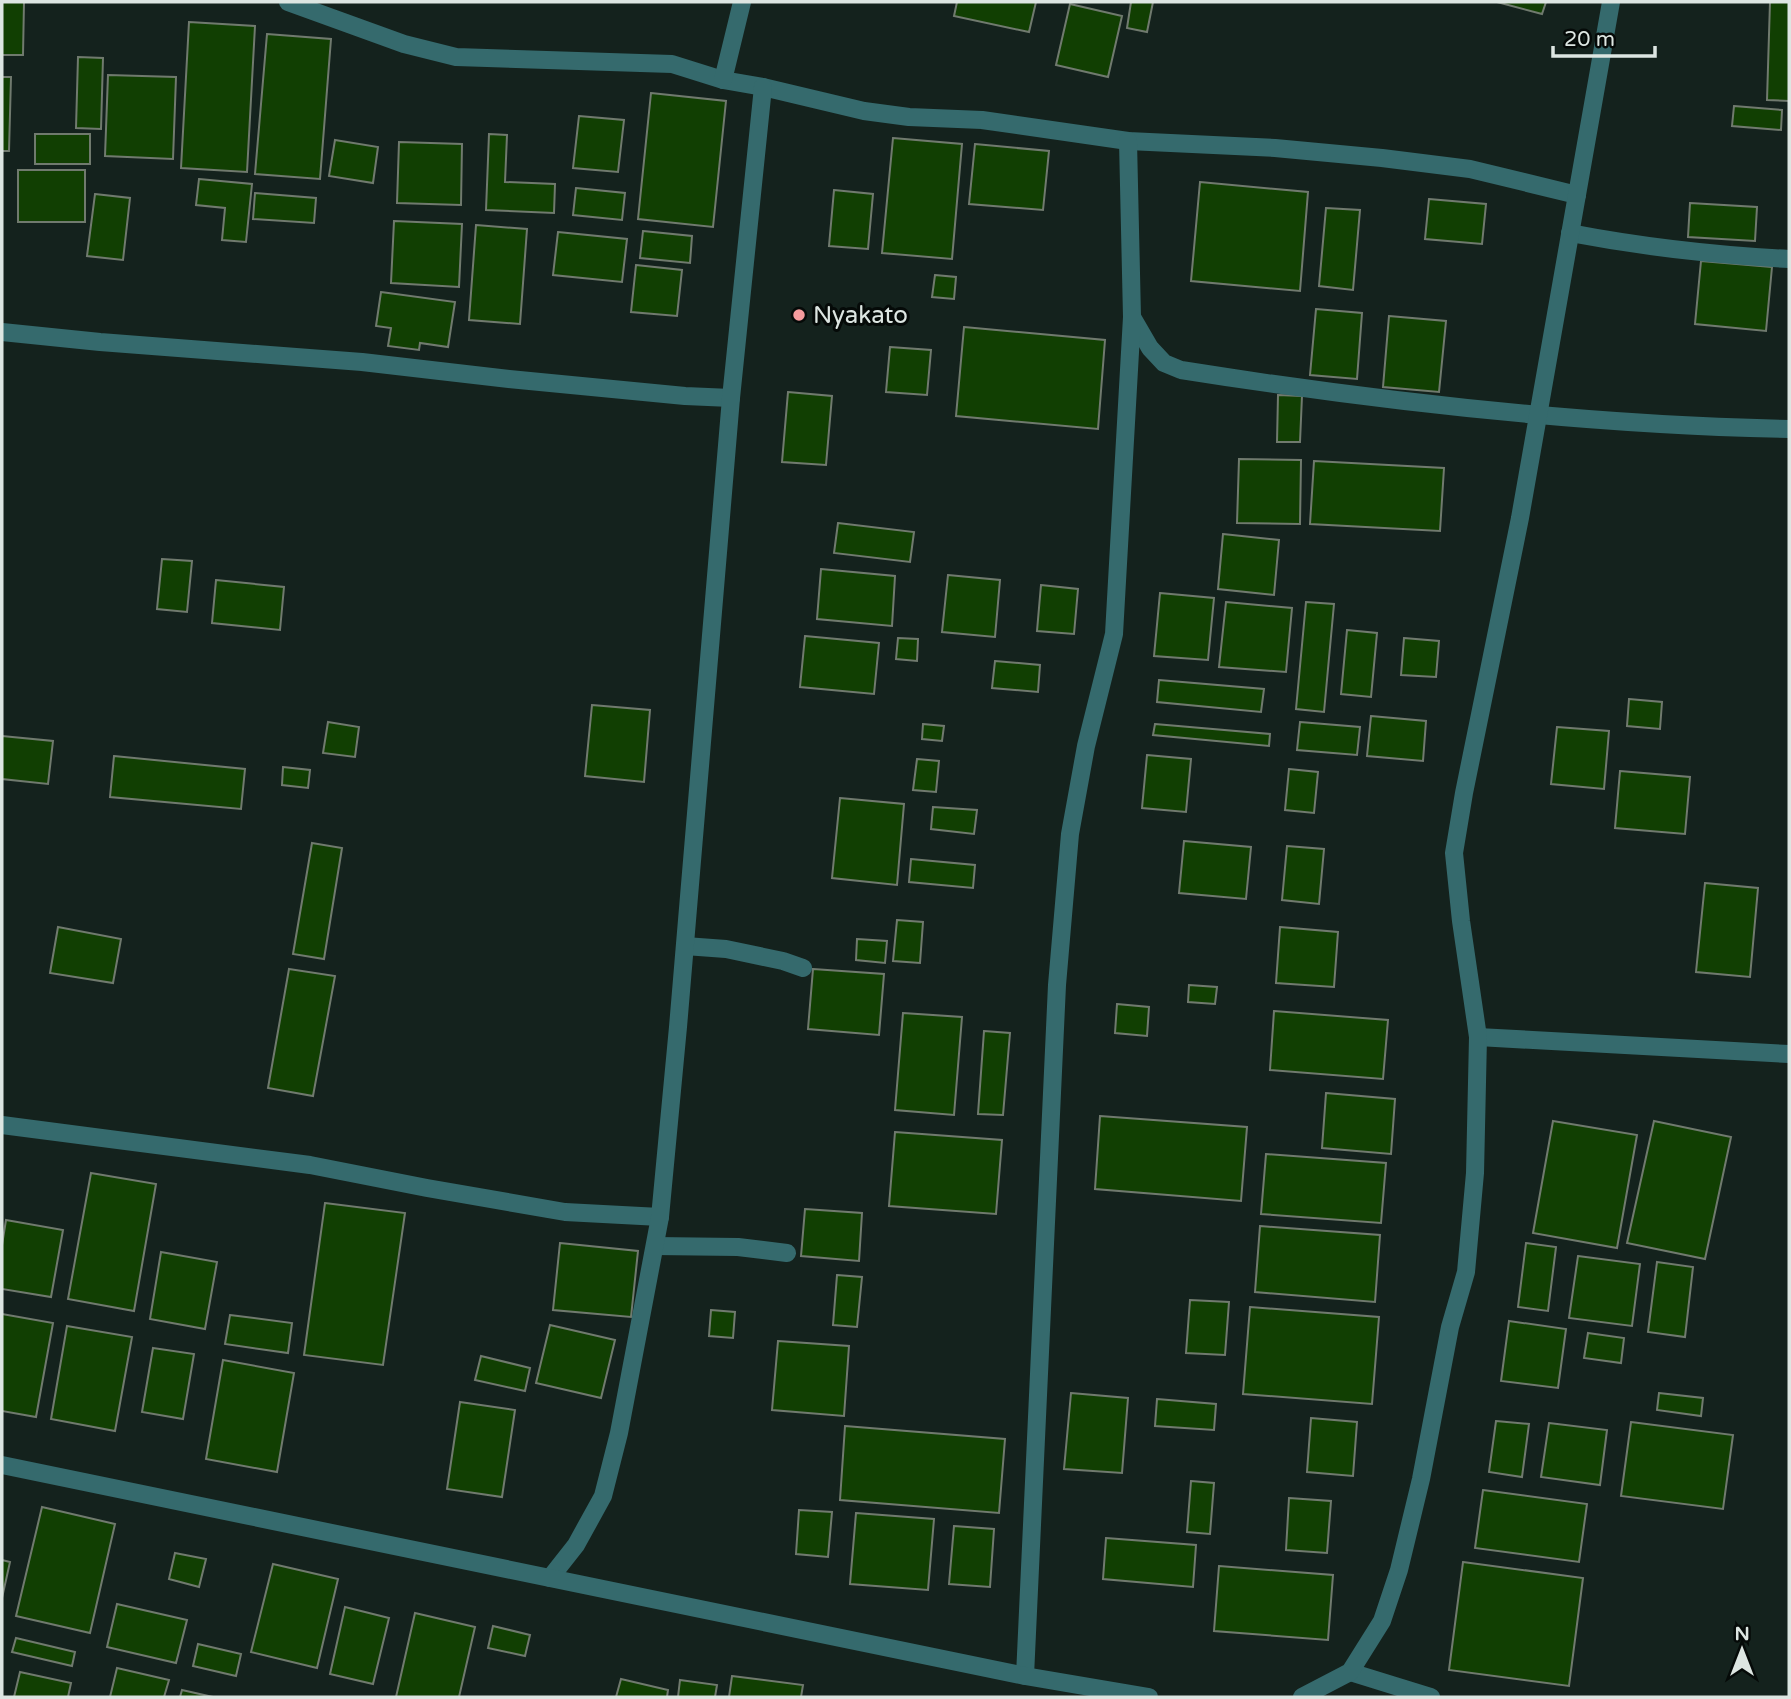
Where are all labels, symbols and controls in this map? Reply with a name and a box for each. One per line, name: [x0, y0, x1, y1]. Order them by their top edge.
scale bar: [1553, 14, 1654, 58]
text: 20 m: [1564, 27, 1615, 52]
place label: Nyakato: [813, 301, 908, 330]
marker: Nyakato: [791, 307, 807, 323]
north arrow: [1707, 1615, 1777, 1685]
text: N: [1734, 1623, 1750, 1645]

